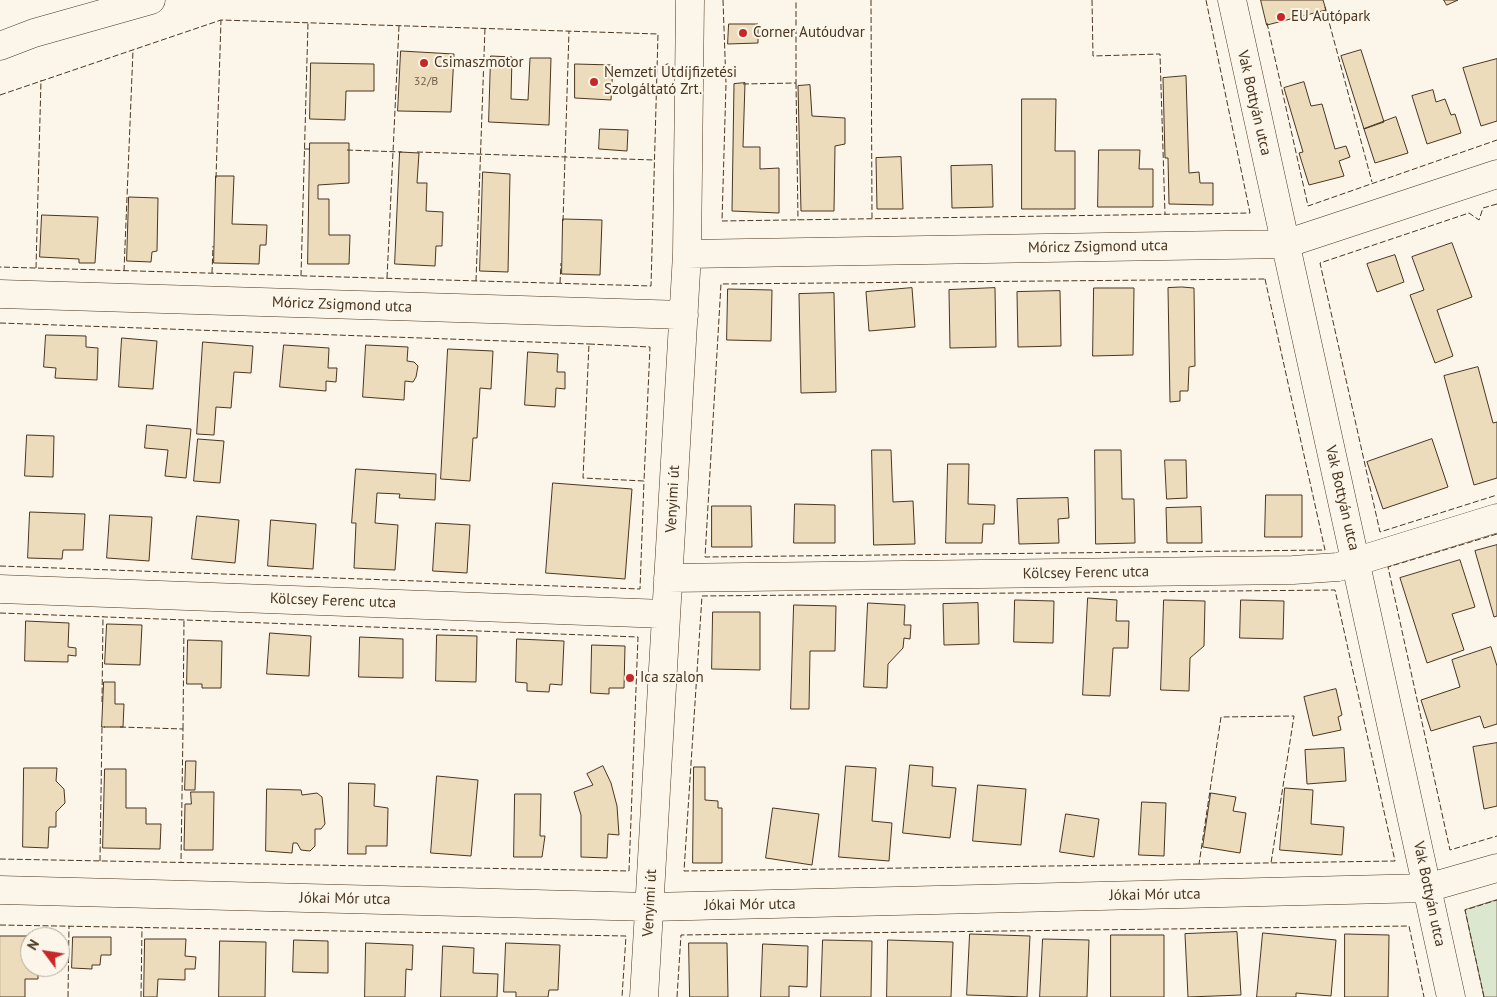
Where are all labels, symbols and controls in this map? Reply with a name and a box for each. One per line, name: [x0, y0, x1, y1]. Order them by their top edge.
place label: EU Autópark: [1291, 8, 1370, 26]
marker: EU Autópark: [1275, 11, 1287, 23]
place label: Corner Autóudvar: [753, 24, 865, 42]
marker: Corner Autóudvar: [737, 27, 749, 39]
street label: Vak Bottyán utca: [1233, 49, 1275, 157]
place label: Csimaszmotor: [434, 54, 524, 72]
marker: Csimaszmotor: [418, 57, 430, 69]
place label: Nemzeti Útdíjfizetési Szolgáltató Zrt.: [604, 64, 737, 99]
house number: 32/B: [414, 75, 438, 89]
marker: Nemzeti Útdíjfizetési Szolgáltató Zrt.: [588, 76, 600, 88]
street label: Móricz Zsigmond utca: [1028, 237, 1168, 257]
street label: Móricz Zsigmond utca: [272, 294, 412, 316]
street label: Vak Bottyán utca: [1321, 444, 1363, 552]
street label: Venyimi út: [662, 465, 684, 533]
street label: Kölcsey Ferenc utca: [1023, 563, 1149, 583]
street label: Kölcsey Ferenc utca: [269, 590, 397, 612]
place label: Ica szalon: [640, 669, 704, 687]
marker: Ica szalon: [624, 672, 636, 684]
street label: Vak Bottyán utca: [1409, 840, 1449, 948]
street label: Venyimi út: [639, 869, 661, 937]
street label: Jókai Mór utca: [1109, 885, 1201, 905]
street label: Jókai Mór utca: [299, 889, 391, 909]
street label: Jókai Mór utca: [704, 895, 796, 915]
north arrow: [20, 927, 70, 977]
text: N: [23, 936, 43, 953]

